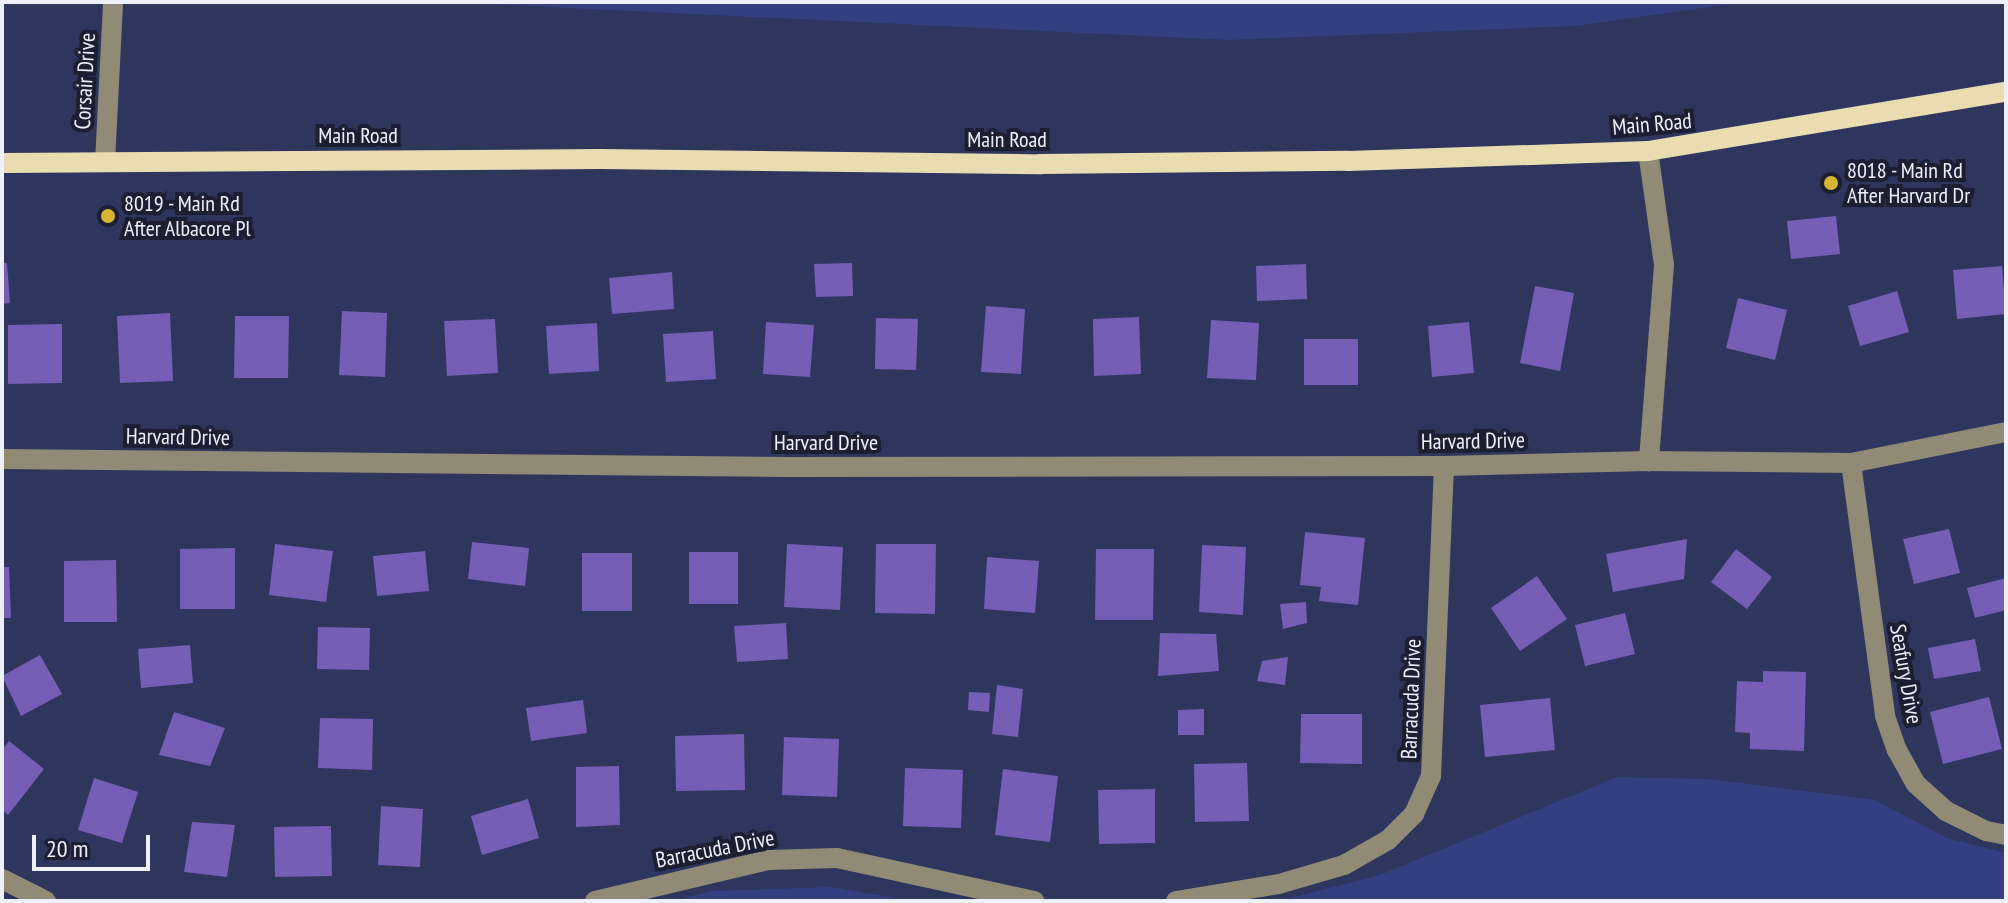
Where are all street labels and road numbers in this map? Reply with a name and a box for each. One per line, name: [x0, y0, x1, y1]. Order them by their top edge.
street label: Corsair Drive: [69, 32, 101, 130]
street label: Main Road: [1611, 107, 1693, 141]
street label: Main Road: [318, 123, 398, 149]
street label: Main Road: [967, 127, 1047, 153]
street label: Harvard Drive: [126, 423, 230, 451]
street label: Harvard Drive: [1421, 427, 1525, 455]
street label: Harvard Drive: [774, 430, 878, 456]
street label: Seafury Drive: [1884, 622, 1928, 726]
street label: Barracuda Drive: [1396, 638, 1426, 760]
street label: Barracuda Drive: [653, 825, 777, 873]

